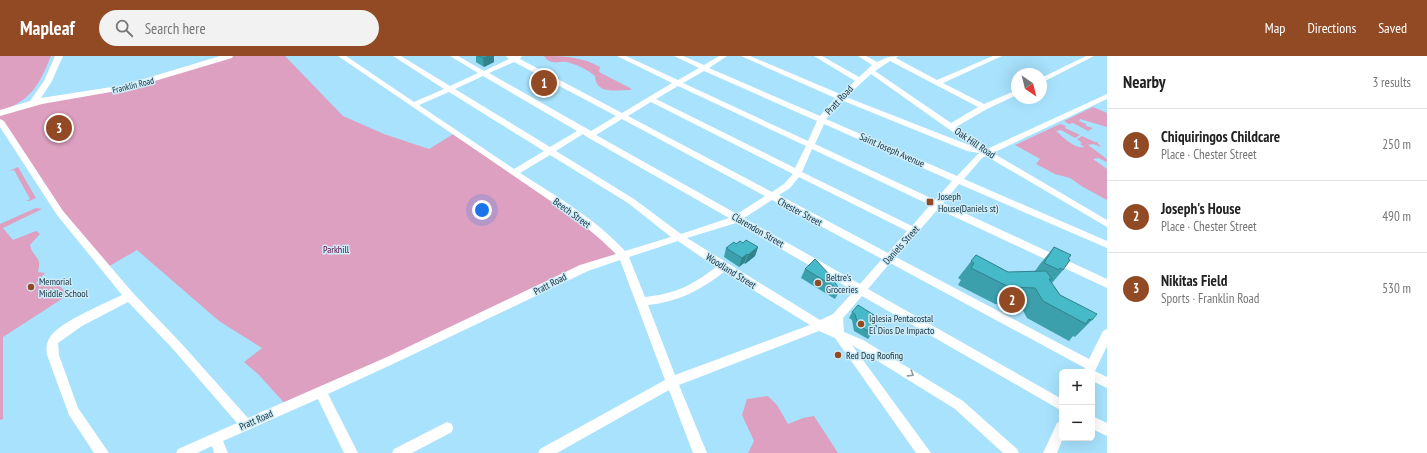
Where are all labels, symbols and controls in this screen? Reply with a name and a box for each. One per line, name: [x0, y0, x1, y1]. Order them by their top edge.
search box: [99, 10, 379, 46]
text: Mapleaf: [20, 16, 75, 40]
icon: search: [113, 17, 135, 39]
text: Search here: [145, 19, 206, 38]
text: Map: [1265, 19, 1285, 37]
text: Directions: [1307, 19, 1356, 37]
text: Saved: [1378, 19, 1407, 37]
pin: 1: [531, 68, 557, 98]
north arrow: [1011, 68, 1047, 104]
text: Nearby: [1123, 71, 1166, 93]
text: 3 results: [1372, 74, 1411, 91]
street label: Franklin Road: [111, 75, 155, 95]
street label: Pratt Road: [822, 83, 856, 117]
pin: 3: [46, 113, 72, 143]
street label: Oak Hill Road: [952, 125, 998, 161]
text: Chiquiringos Childcare: [1161, 127, 1280, 146]
street label: Saint Joseph Avenue: [857, 130, 927, 170]
text: 1: [1133, 136, 1139, 153]
text: 250 m: [1382, 136, 1411, 153]
text: Place · Chester Street: [1161, 146, 1257, 163]
place label: Joseph House(Daniels st): [937, 190, 999, 215]
street label: Beech Street: [551, 195, 594, 231]
street label: Chester Street: [775, 195, 825, 229]
marker: Joseph House(Daniels st): [925, 197, 935, 207]
text: Joseph's House: [1161, 199, 1241, 218]
your location: [472, 200, 492, 220]
text: 2: [1133, 208, 1139, 225]
text: 490 m: [1382, 208, 1411, 225]
street label: Clarendon Street: [730, 210, 787, 250]
text: Place · Chester Street: [1161, 218, 1257, 235]
street label: Daniels Street: [880, 222, 922, 267]
park label: Parkhill: [323, 243, 350, 256]
street label: Woodland Street: [703, 250, 759, 292]
street label: Pratt Road: [531, 270, 569, 298]
place label: Beltre's Groceries: [826, 271, 859, 296]
text: Nikitas Field: [1161, 271, 1227, 290]
place label: Memorial Middle School: [39, 275, 89, 300]
marker: Beltre's Groceries: [813, 278, 823, 288]
text: 3: [1133, 280, 1139, 297]
text: 530 m: [1382, 280, 1411, 297]
marker: Memorial Middle School: [26, 282, 36, 292]
pin: 2: [999, 285, 1025, 315]
text: Sports · Franklin Road: [1161, 290, 1259, 307]
place label: Iglesia Pentacostal El Dios De Impacto: [869, 312, 934, 337]
marker: Iglesia Pentacostal El Dios De Impacto: [856, 319, 866, 329]
place label: Red Dog Roofing: [846, 349, 903, 362]
marker: Red Dog Roofing: [833, 350, 843, 360]
map controls: [1059, 369, 1095, 441]
button: +: [1059, 369, 1095, 405]
one-way arrow: [907, 370, 914, 377]
button: −: [1059, 405, 1095, 441]
street label: Pratt Road: [237, 407, 275, 433]

